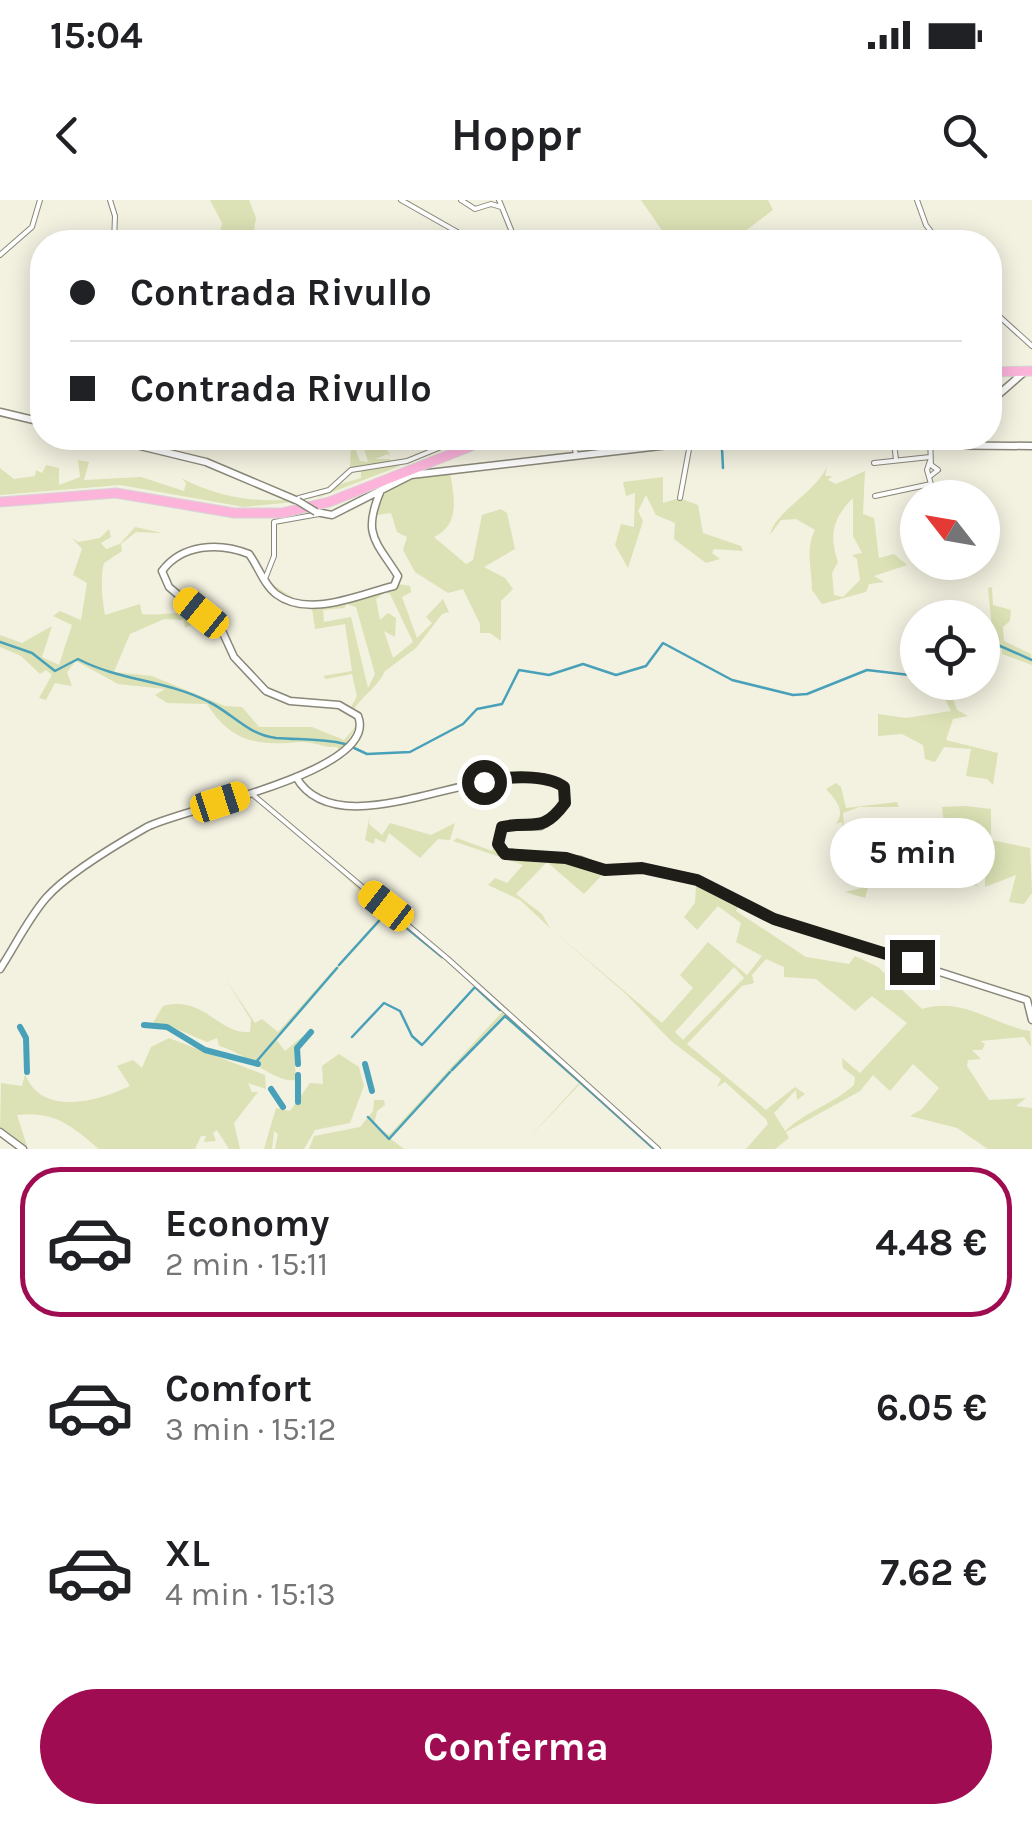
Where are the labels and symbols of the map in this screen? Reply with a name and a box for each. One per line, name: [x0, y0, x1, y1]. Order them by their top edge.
north arrow: [900, 480, 1000, 580]
car: [168, 582, 234, 644]
route start: [462, 760, 507, 805]
car: [187, 778, 253, 826]
callout: 5 min: [830, 817, 994, 887]
car: [353, 876, 419, 936]
route end: [890, 940, 935, 985]

